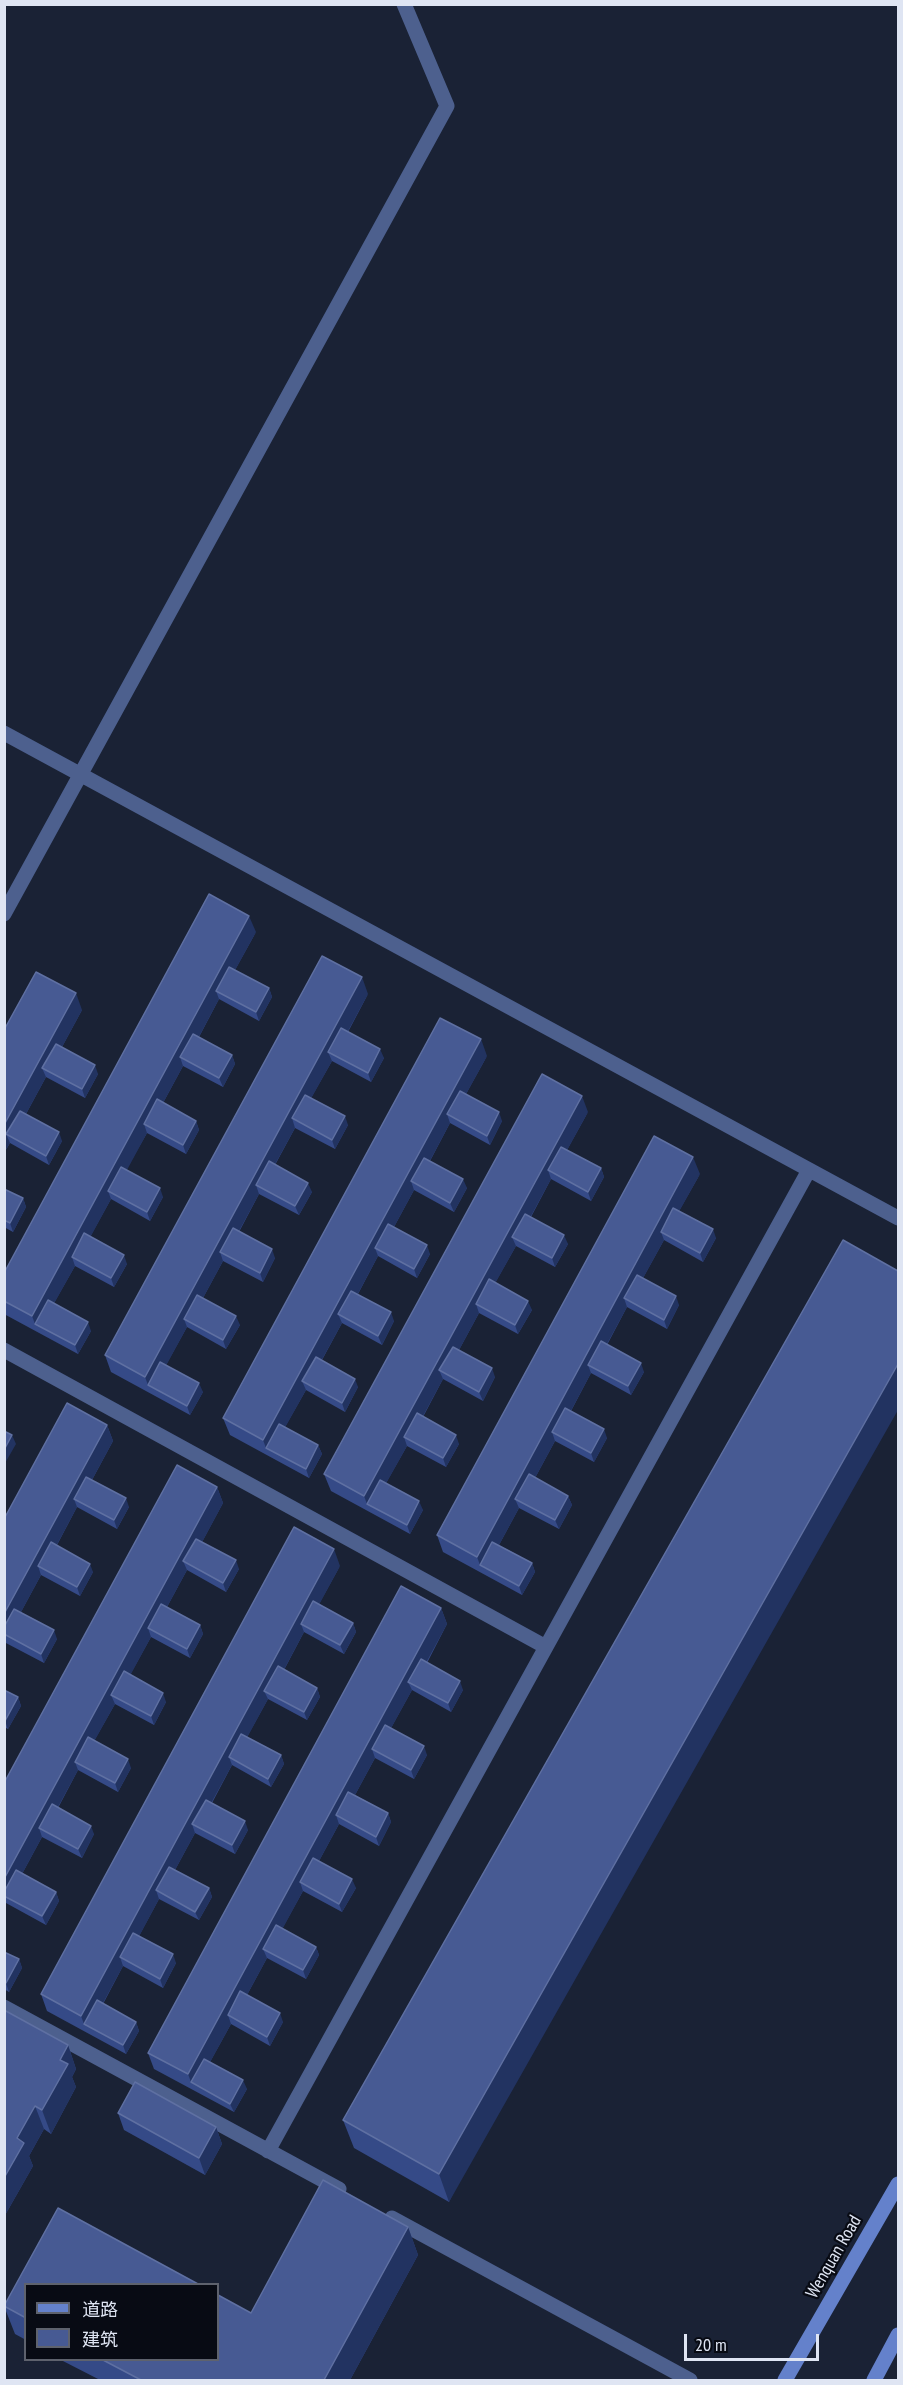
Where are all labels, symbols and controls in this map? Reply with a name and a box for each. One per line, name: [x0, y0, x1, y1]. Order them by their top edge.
street label: Wenquan Road: [802, 2212, 866, 2302]
legend: [24, 2283, 219, 2361]
text: 道路: [82, 2298, 118, 2321]
scale bar: [687, 2322, 822, 2360]
text: 建筑: [82, 2328, 118, 2351]
text: 20 m: [695, 2333, 727, 2356]

